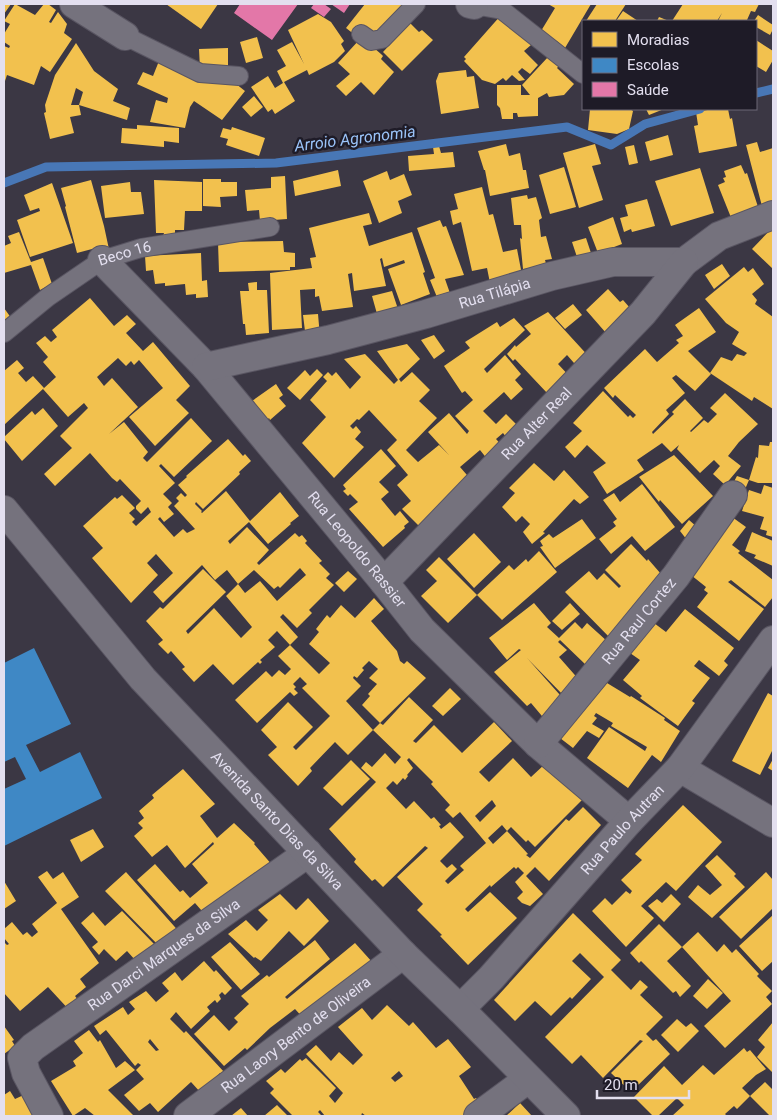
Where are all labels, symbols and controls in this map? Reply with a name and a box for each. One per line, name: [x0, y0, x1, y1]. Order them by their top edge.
legend: [582, 20, 757, 110]
text: Moradias: [627, 31, 690, 49]
text: Escolas: [627, 56, 679, 74]
text: Saúde: [627, 81, 669, 99]
water label: Arroio Agronomia: [292, 122, 417, 155]
street label: Beco 16: [96, 237, 152, 270]
street label: Rua Tilápia: [457, 274, 533, 313]
street label: Rua Alter Real: [498, 384, 576, 463]
street label: Rua Leopoldo Rassier: [304, 488, 410, 611]
street label: Rua Raul Cortez: [598, 574, 680, 668]
street label: Avenida Santo Dias da Silva: [207, 748, 347, 894]
street label: Rua Paulo Autran: [577, 781, 668, 878]
street label: Rua Darci Marques da Silva: [84, 895, 243, 1015]
street label: Rua Laory Bento de Oliveira: [217, 973, 374, 1097]
scale bar: [597, 1068, 690, 1100]
text: 20 m: [604, 1076, 638, 1094]

